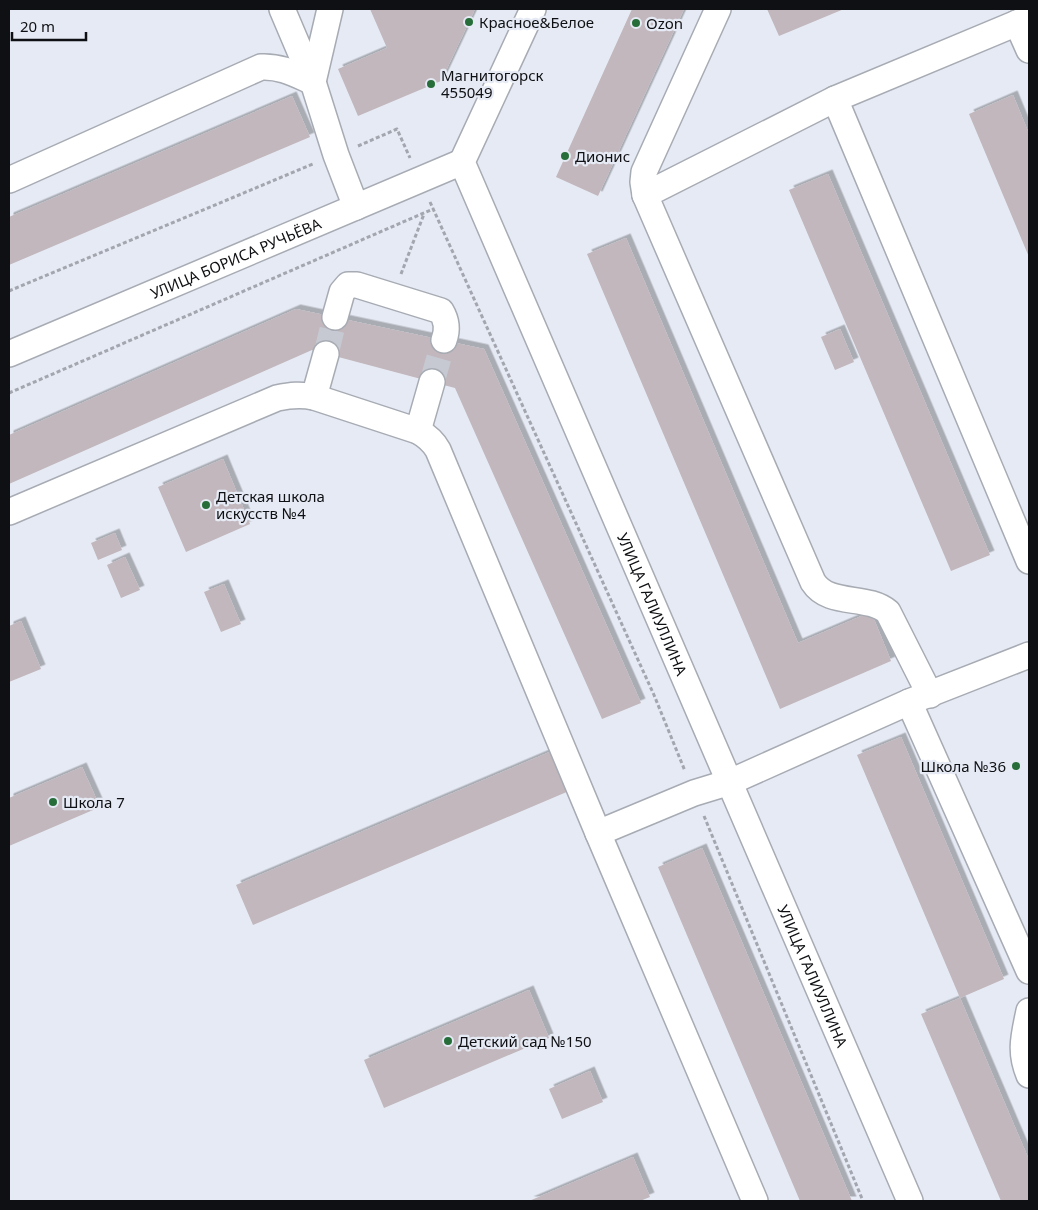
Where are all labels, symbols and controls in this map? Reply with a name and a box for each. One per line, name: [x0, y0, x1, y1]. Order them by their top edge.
scale bar: [12, 10, 86, 42]
place label: Красное&Белое: [479, 12, 594, 32]
place label: Ozon: [646, 13, 683, 33]
text: 20 m: [20, 16, 55, 36]
marker: Красное&Белое: [463, 16, 475, 28]
marker: Ozon: [630, 17, 642, 29]
place label: Магнитогорск 455049: [441, 65, 544, 102]
marker: Магнитогорск 455049: [425, 78, 437, 90]
place label: Дионис: [575, 146, 630, 166]
marker: Дионис: [559, 150, 571, 162]
street label: УЛИЦА БОРИСА РУЧЬЁВА: [147, 213, 324, 303]
place label: Детская школа искусств №4: [216, 486, 325, 523]
marker: Детская школа искусств №4: [200, 499, 212, 511]
street label: УЛИЦА ГАЛИУЛЛИНА: [613, 530, 692, 679]
place label: Школа №36: [920, 756, 1006, 776]
marker: Школа №36: [1010, 760, 1022, 772]
place label: Школа 7: [63, 792, 125, 812]
marker: Школа 7: [47, 796, 59, 808]
street label: УЛИЦА ГАЛИУЛЛИНА: [773, 902, 853, 1051]
place label: Детский сад №150: [458, 1031, 592, 1051]
marker: Детский сад №150: [442, 1035, 454, 1047]

